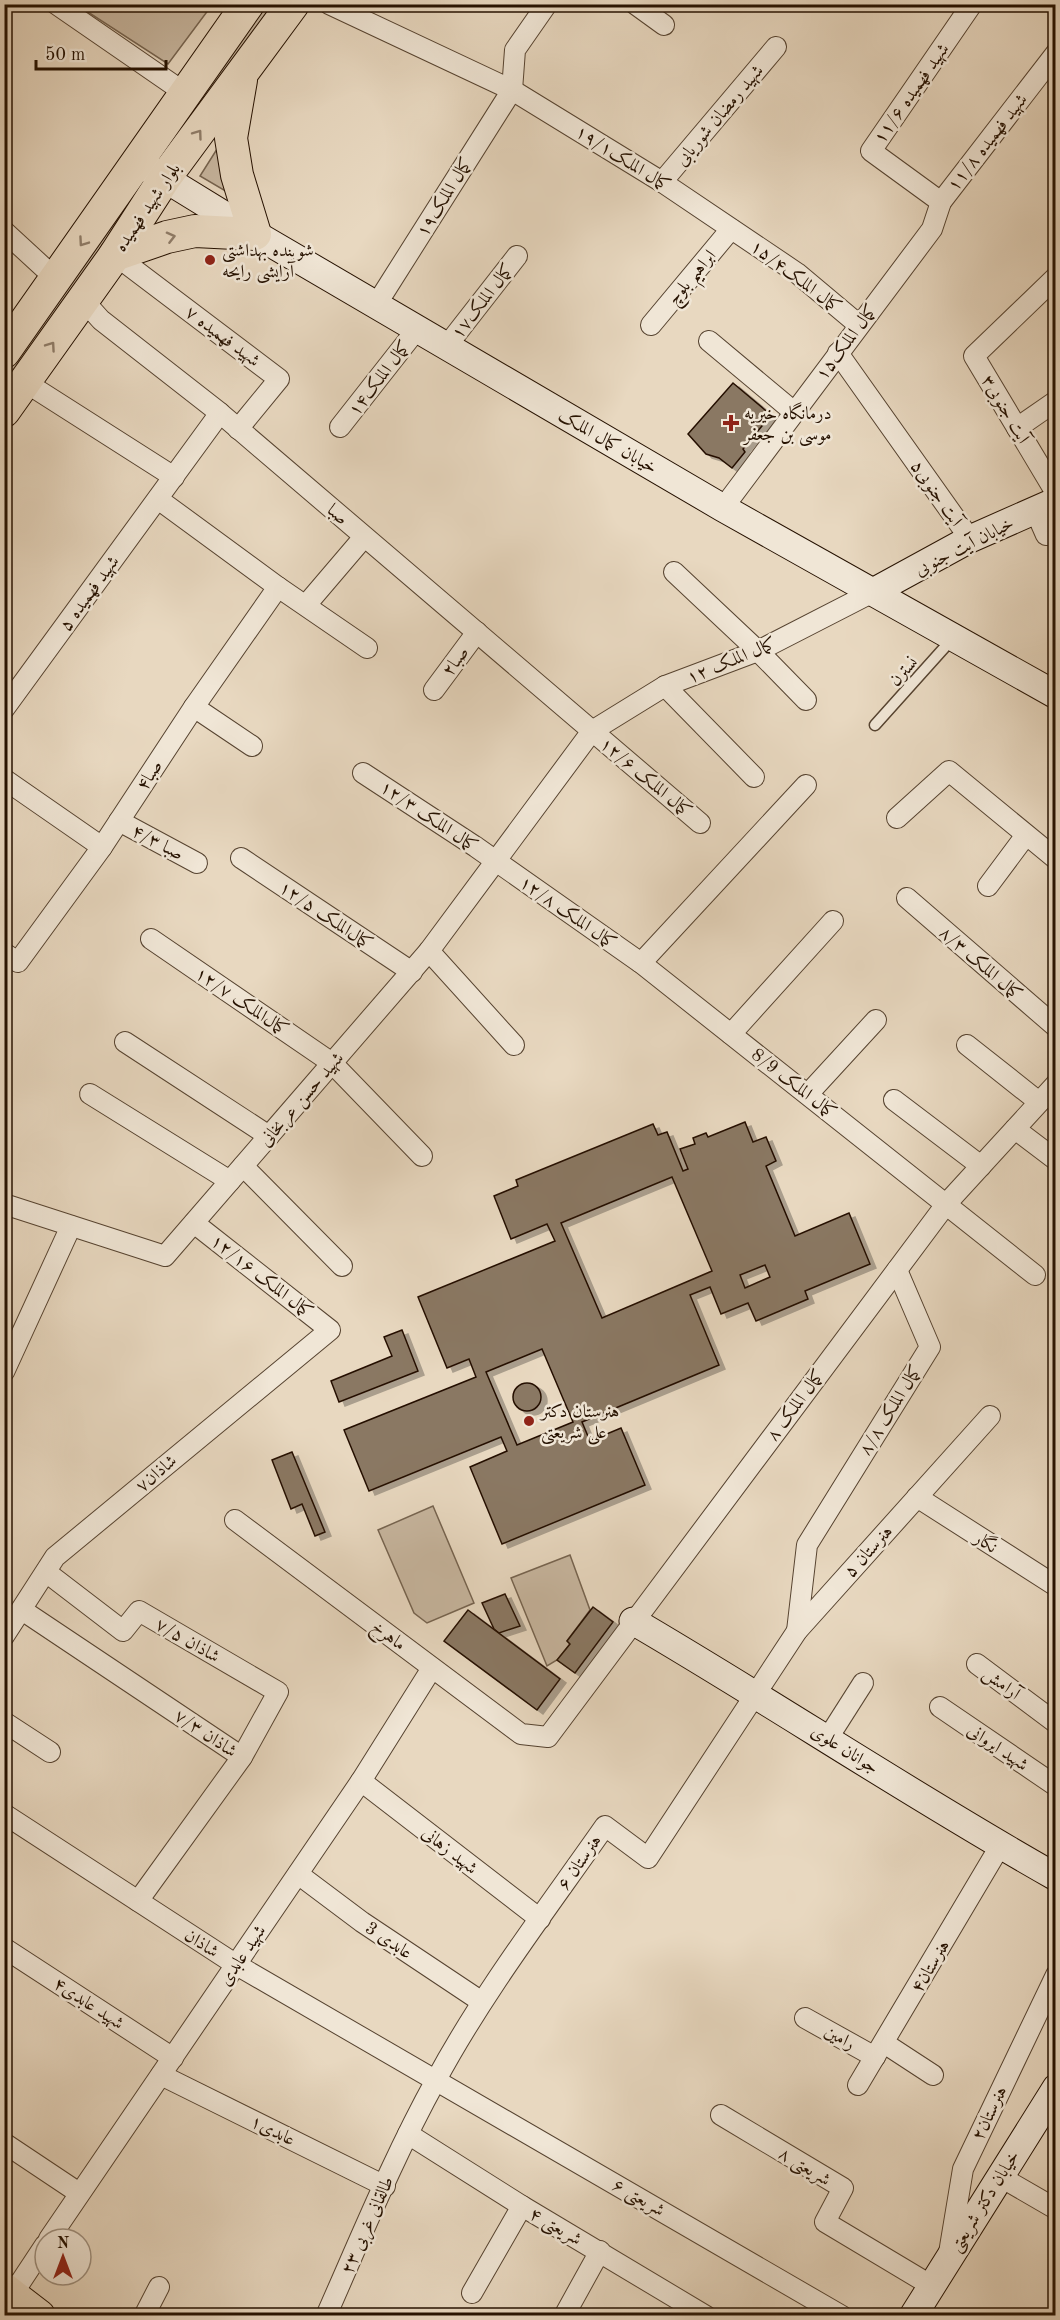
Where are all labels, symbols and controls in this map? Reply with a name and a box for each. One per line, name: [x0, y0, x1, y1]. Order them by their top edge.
scale bar: [36, 33, 166, 71]
street label: شهید فهمیده ۱۱/۶: [871, 40, 954, 148]
text: 50 m: [45, 46, 85, 64]
street label: شهید رمضان شوریابی: [673, 62, 769, 171]
street label: شهید فهمیده ۱۱/۸: [945, 91, 1033, 196]
street label: کمال الملک۱۹/۱: [572, 122, 673, 195]
one-way arrow: [190, 130, 201, 141]
street label: کمال الملک۱۹: [413, 155, 476, 240]
street label: بلوار شهید فهمیده: [112, 160, 186, 256]
one-way arrow: [165, 231, 175, 244]
one-way arrow: [79, 235, 90, 246]
street label: کمال الملک۱۵/۴: [747, 236, 844, 316]
place label: شوینده بهداشتی آرایشی رایحه: [222, 242, 314, 284]
street label: ابراهیم بلوچ: [664, 247, 726, 314]
marker: شوینده بهداشتی آرایشی رایحه: [203, 253, 217, 267]
street label: کمال الملک۱۷: [448, 260, 517, 342]
street label: کمال الملک۱۵: [812, 301, 881, 383]
street label: شهید فهمیده ۷: [181, 303, 263, 372]
street label: کمال الملک۱۴: [345, 337, 414, 419]
one-way arrow: [44, 341, 55, 352]
street label: آیت جنوبی۳: [975, 371, 1035, 450]
place label: درمانگاه خیریه موسی بن جعفر: [742, 401, 832, 447]
street label: خیابان کمال الملک: [554, 405, 661, 478]
marker: درمانگاه خیریه موسی بن جعفر: [722, 414, 740, 432]
street label: آیت جنوبی۵: [905, 456, 968, 533]
street label: صبا: [323, 501, 351, 529]
street label: خیابان آیت جنوبی: [911, 512, 1018, 582]
street label: شهید فهمیده ۵: [57, 553, 125, 636]
street label: کمال الملک ۱۲: [684, 634, 778, 687]
street label: صبا۲: [439, 644, 473, 680]
street label: نسترن: [886, 653, 922, 690]
street label: کمال الملک ۱۲/۶: [596, 734, 695, 821]
street label: صبا۴: [134, 757, 167, 794]
street label: کمال الملک ۱۲/۳: [377, 777, 481, 856]
street label: صبا ۴/۳: [128, 822, 186, 865]
street label: کمال الملک ۱۲/۸: [516, 872, 619, 952]
street label: کمال‌الملک ۱۲/۵: [276, 877, 376, 953]
street label: کمال الملک ۸/۳: [936, 923, 1025, 1004]
street label: کمال‌الملک ۱۲/۷: [192, 963, 292, 1039]
street label: کمال الملک 8/9: [748, 1045, 840, 1122]
street label: شهید حسن عربخانی: [256, 1049, 350, 1152]
street label: کمال الملک ۱۲/۱۶: [207, 1231, 316, 1322]
street label: کمال الملک ۸/۸: [855, 1362, 925, 1459]
street label: کمال الملک ۸: [763, 1366, 828, 1444]
place label: هنرستان دکتر علی شریعتی: [539, 1403, 619, 1445]
marker: هنرستان دکتر علی شریعتی: [522, 1414, 536, 1428]
street label: شاذان۷: [133, 1452, 181, 1496]
street label: هنرستان ۵: [841, 1522, 896, 1581]
street label: نگار: [968, 1524, 1002, 1558]
street label: شاذان ۷/۵: [152, 1615, 223, 1666]
street label: ماهرخ: [364, 1617, 409, 1659]
street label: آرامش: [978, 1663, 1026, 1706]
street label: شاذان ۷/۳: [171, 1707, 240, 1761]
street label: شهید ایروانی: [963, 1721, 1031, 1776]
street label: جوانان علوی: [807, 1722, 881, 1778]
street label: شهید زهانی: [417, 1824, 481, 1879]
street label: هنرستان ۶: [554, 1832, 605, 1893]
street label: عابدی 3: [361, 1919, 415, 1964]
street label: شهید عابدی: [216, 1922, 271, 1990]
street label: شاذان: [181, 1926, 222, 1961]
street label: هنرستان۴: [908, 1937, 953, 1996]
street label: شهید عابدی۴: [49, 1975, 127, 2035]
street label: رامین: [821, 2022, 858, 2054]
street label: هنرستان۲: [969, 2084, 1011, 2143]
street label: عابدی۱: [247, 2112, 298, 2150]
street label: شریعتی ۸: [774, 2144, 834, 2192]
street label: خیابان دکتر شریعتی: [946, 2148, 1026, 2257]
street label: طالقانی غربی ۲۳: [338, 2174, 400, 2278]
street label: شریعتی ۶: [608, 2176, 668, 2223]
street label: شریعتی ۴: [525, 2205, 585, 2252]
north arrow: [33, 2227, 93, 2287]
text: N: [57, 2236, 70, 2252]

